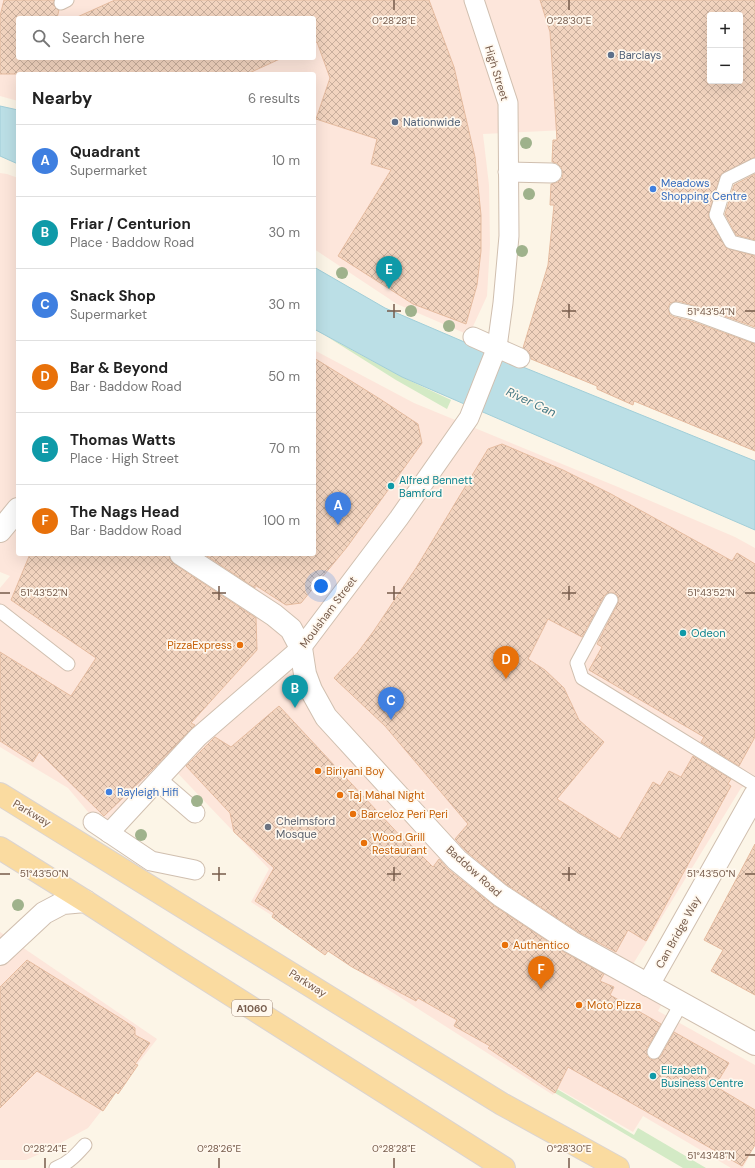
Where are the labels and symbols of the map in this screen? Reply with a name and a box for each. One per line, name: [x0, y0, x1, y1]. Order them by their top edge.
text: 0°28'28"E: [372, 14, 416, 27]
text: 0°28'30"E: [547, 14, 592, 27]
street label: High Street: [482, 44, 512, 102]
place label: Barclays: [619, 48, 661, 62]
marker: Barclays: [606, 50, 616, 60]
place label: Nationwide: [403, 115, 460, 129]
marker: Nationwide: [390, 117, 400, 127]
place label: Meadows Shopping Centre: [661, 176, 747, 203]
marker: Meadows Shopping Centre: [648, 184, 658, 194]
pin: E: [376, 256, 402, 289]
text: 51°43'54"N: [687, 305, 735, 318]
water label: River Can: [504, 384, 559, 421]
place label: Alfred Bennett Bamford: [399, 473, 473, 500]
marker: Alfred Bennett Bamford: [386, 481, 396, 491]
pin: A: [325, 492, 351, 525]
street label: Moulsham Street: [296, 573, 360, 651]
your location: [311, 576, 331, 596]
text: 51°43'52"N: [20, 586, 68, 599]
text: 51°43'52"N: [687, 586, 735, 599]
place label: Odeon: [691, 626, 726, 640]
marker: Odeon: [678, 628, 688, 638]
place label: PizzaExpress: [167, 638, 232, 652]
marker: PizzaExpress: [235, 640, 245, 650]
pin: D: [493, 646, 519, 679]
pin: B: [282, 675, 308, 708]
pin: C: [378, 687, 404, 720]
place label: Biriyani Boy: [326, 764, 384, 778]
marker: Biriyani Boy: [313, 766, 323, 776]
place label: Rayleigh Hifi: [117, 785, 178, 799]
marker: Rayleigh Hifi: [104, 787, 114, 797]
place label: Taj Mahal Night: [348, 788, 425, 802]
marker: Taj Mahal Night: [335, 790, 345, 800]
street label: Parkway: [10, 796, 54, 830]
place label: Barceloz Peri Peri: [361, 807, 448, 821]
marker: Barceloz Peri Peri: [348, 809, 358, 819]
place label: Chelmsford Mosque: [276, 814, 335, 841]
marker: Chelmsford Mosque: [263, 822, 273, 832]
place label: Wood Grill Restaurant: [372, 830, 427, 857]
marker: Wood Grill Restaurant: [359, 838, 369, 848]
street label: Baddow Road: [443, 842, 505, 900]
text: 51°43'50"N: [20, 867, 68, 880]
text: 51°43'50"N: [687, 867, 735, 880]
street label: Can Bridge Way: [652, 893, 704, 971]
place label: Authentico: [513, 938, 569, 952]
marker: Authentico: [500, 940, 510, 950]
pin: F: [528, 956, 554, 989]
street label: Parkway: [287, 966, 329, 1000]
place label: Moto Pizza: [587, 998, 641, 1012]
road number: A1060: [232, 1000, 272, 1016]
marker: Moto Pizza: [574, 1000, 584, 1010]
place label: Elizabeth Business Centre: [661, 1063, 744, 1090]
marker: Elizabeth Business Centre: [648, 1071, 658, 1081]
text: 0°28'24"E: [23, 1142, 67, 1155]
text: 0°28'26"E: [197, 1142, 241, 1155]
text: 0°28'28"E: [372, 1142, 416, 1155]
text: 0°28'30"E: [547, 1142, 592, 1155]
text: 51°43'48"N: [687, 1149, 735, 1162]

